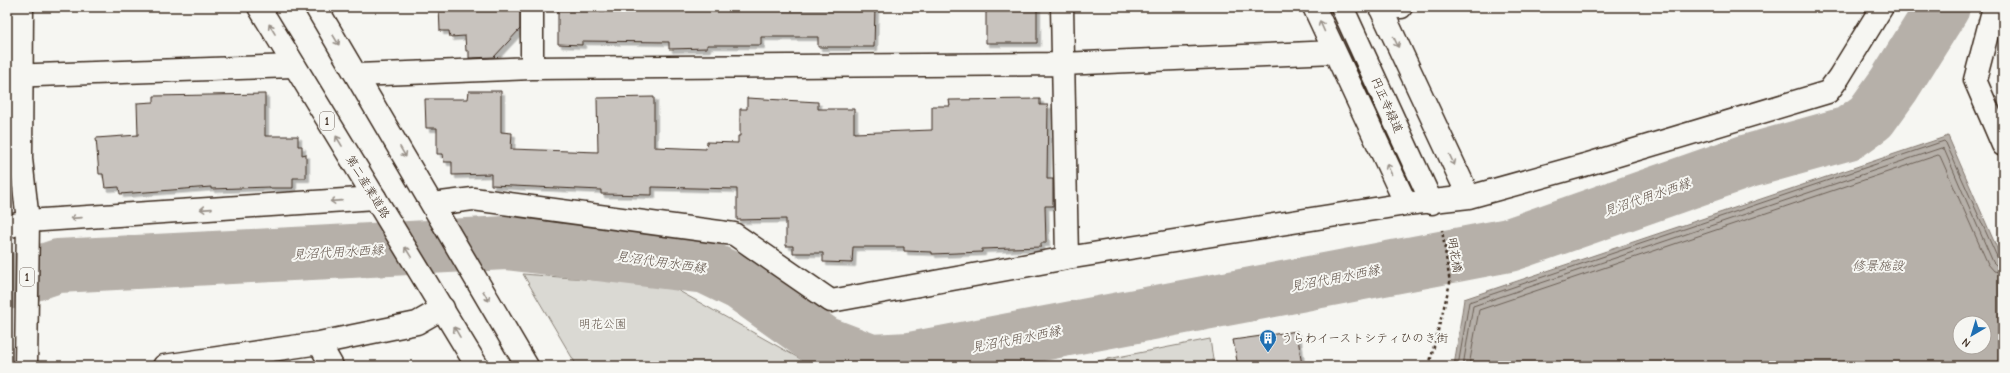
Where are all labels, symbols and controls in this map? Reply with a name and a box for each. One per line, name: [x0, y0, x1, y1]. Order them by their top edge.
one-way arrow: [1318, 20, 1326, 32]
one-way arrow: [268, 23, 276, 35]
one-way arrow: [333, 34, 341, 46]
one-way arrow: [1393, 36, 1400, 48]
street label: 円正寺緑道: [1368, 75, 1406, 135]
road number: 1: [320, 112, 334, 130]
one-way arrow: [335, 135, 343, 147]
one-way arrow: [399, 146, 407, 158]
street label: 第二産業道路: [343, 153, 393, 221]
one-way arrow: [1449, 154, 1456, 166]
one-way arrow: [1385, 163, 1392, 175]
water label: 見沼代用水西縁: [1602, 175, 1693, 219]
one-way arrow: [330, 197, 343, 204]
one-way arrow: [200, 206, 213, 213]
one-way arrow: [70, 214, 83, 221]
street label: 明花橋: [1445, 236, 1465, 274]
water label: 見沼代用水西縁: [292, 242, 385, 262]
one-way arrow: [404, 247, 412, 258]
water label: 見沼代用水西縁: [615, 248, 708, 276]
water label: 修景施設: [1852, 258, 1905, 273]
water label: 見沼代用水西縁: [1289, 262, 1382, 294]
road number: 1: [20, 268, 34, 286]
one-way arrow: [483, 290, 491, 302]
north arrow: [1952, 315, 1992, 355]
park label: 明花公園: [579, 317, 627, 331]
water label: 見沼代用水西縁: [970, 323, 1063, 355]
one-way arrow: [453, 326, 461, 338]
building icon: うらわイーストシティひのき街: [1258, 328, 1278, 353]
place label: うらわイーストシティひのき街: [1281, 331, 1448, 345]
text: N: [1959, 335, 1973, 350]

